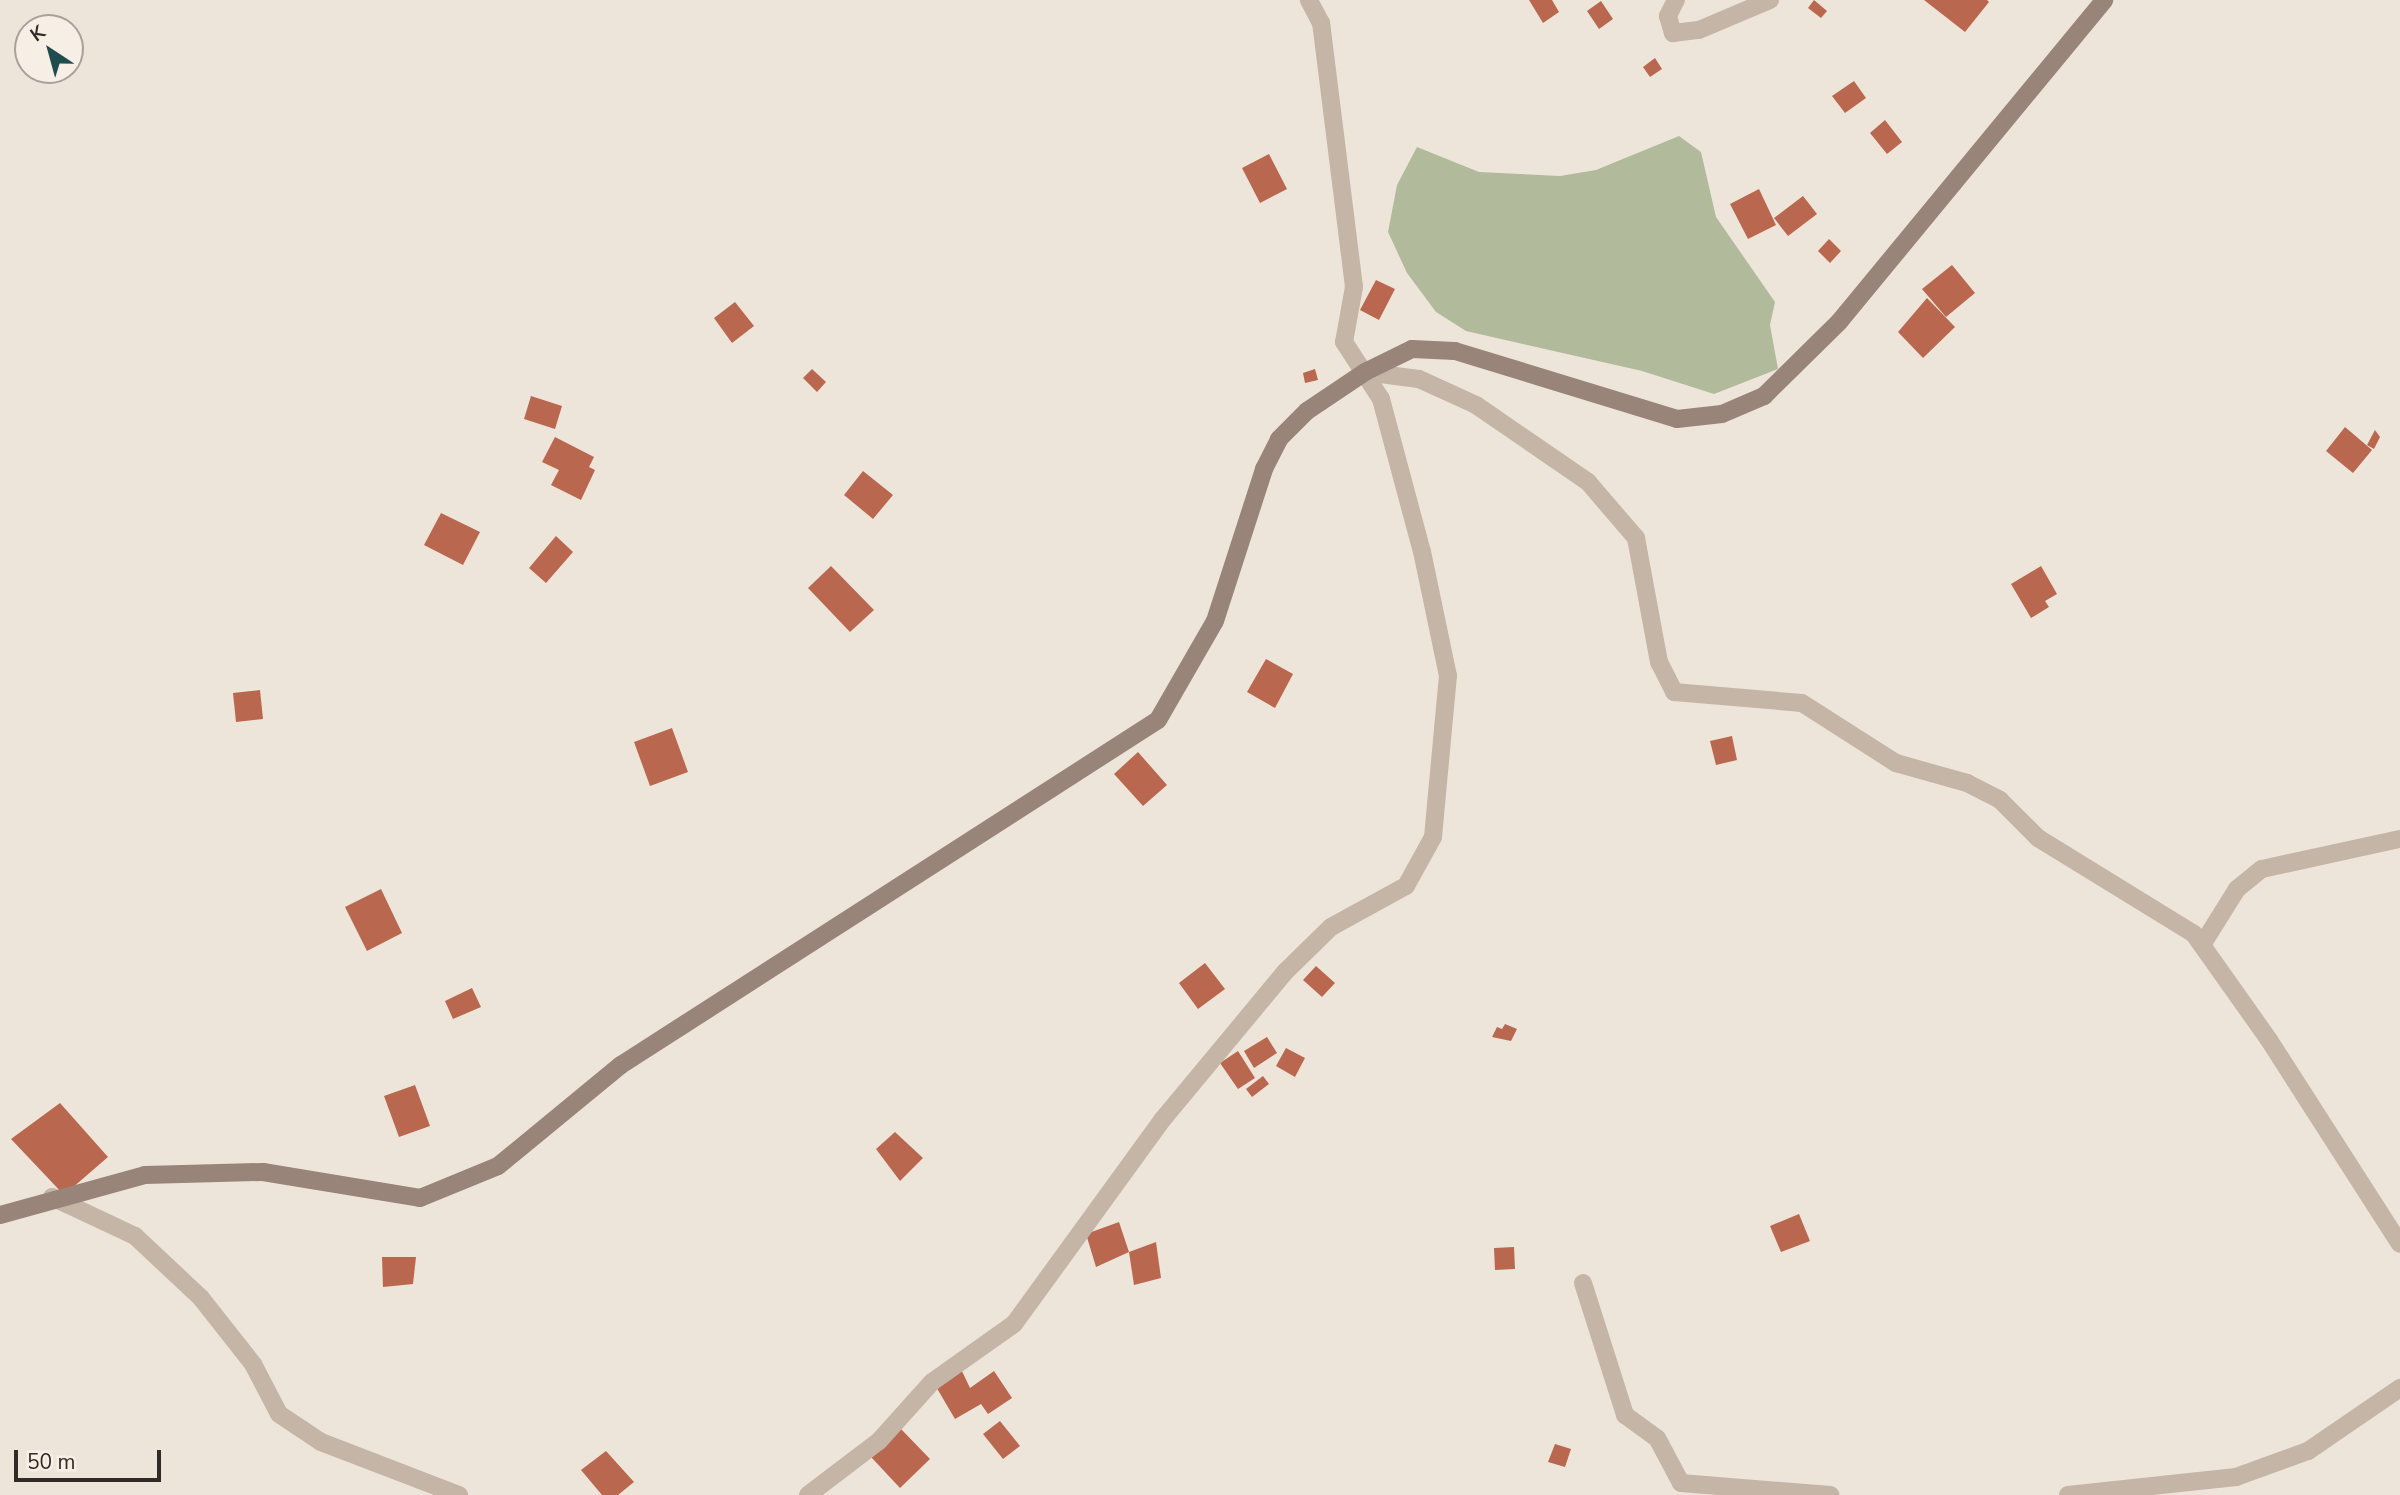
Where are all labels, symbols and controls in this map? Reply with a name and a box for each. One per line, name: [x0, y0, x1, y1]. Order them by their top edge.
north arrow: [14, 14, 84, 84]
text: K: [25, 19, 51, 48]
scale bar: [18, 1436, 164, 1480]
text: 50 m: [27, 1448, 76, 1476]

